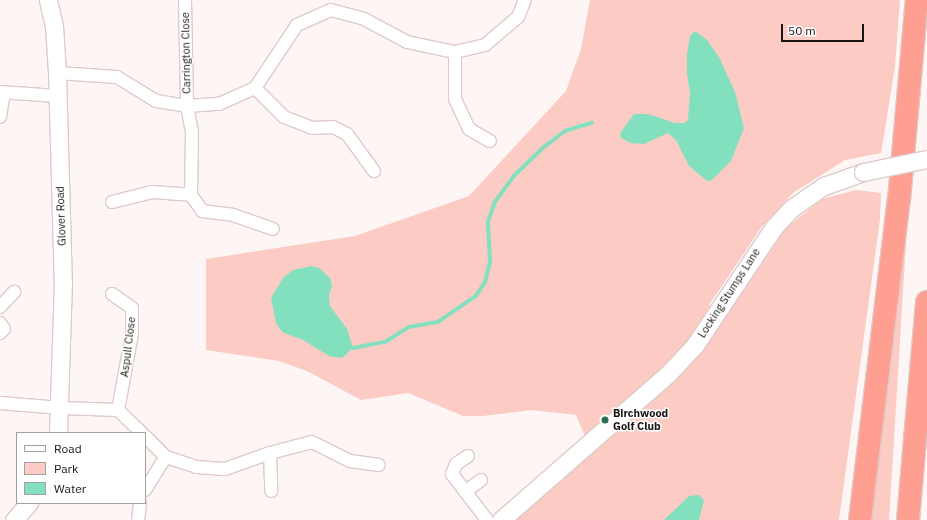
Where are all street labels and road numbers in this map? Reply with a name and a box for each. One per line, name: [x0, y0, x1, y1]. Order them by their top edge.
street label: Carrington Close: [179, 12, 193, 94]
street label: Glover Road: [53, 186, 69, 246]
street label: Locking Stumps Lane: [695, 246, 763, 340]
street label: Aspull Close: [118, 316, 138, 378]

